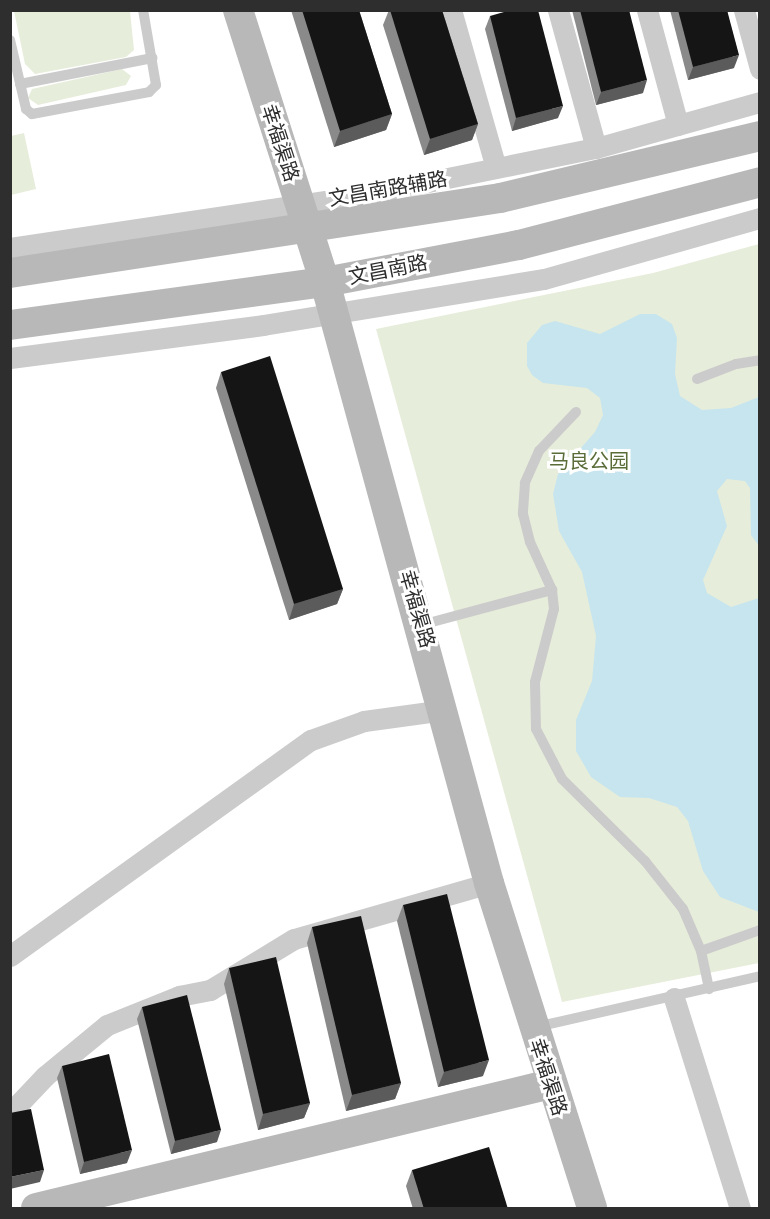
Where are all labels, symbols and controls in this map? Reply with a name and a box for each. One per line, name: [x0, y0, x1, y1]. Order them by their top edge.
street label: 幸福渠路: [256, 101, 304, 185]
street label: 文昌南路辅路: [327, 167, 449, 211]
street label: 文昌南路: [346, 251, 430, 289]
park label: 马良公园: [549, 449, 629, 473]
street label: 幸福渠路: [394, 567, 440, 651]
street label: 幸福渠路: [524, 1035, 572, 1119]

